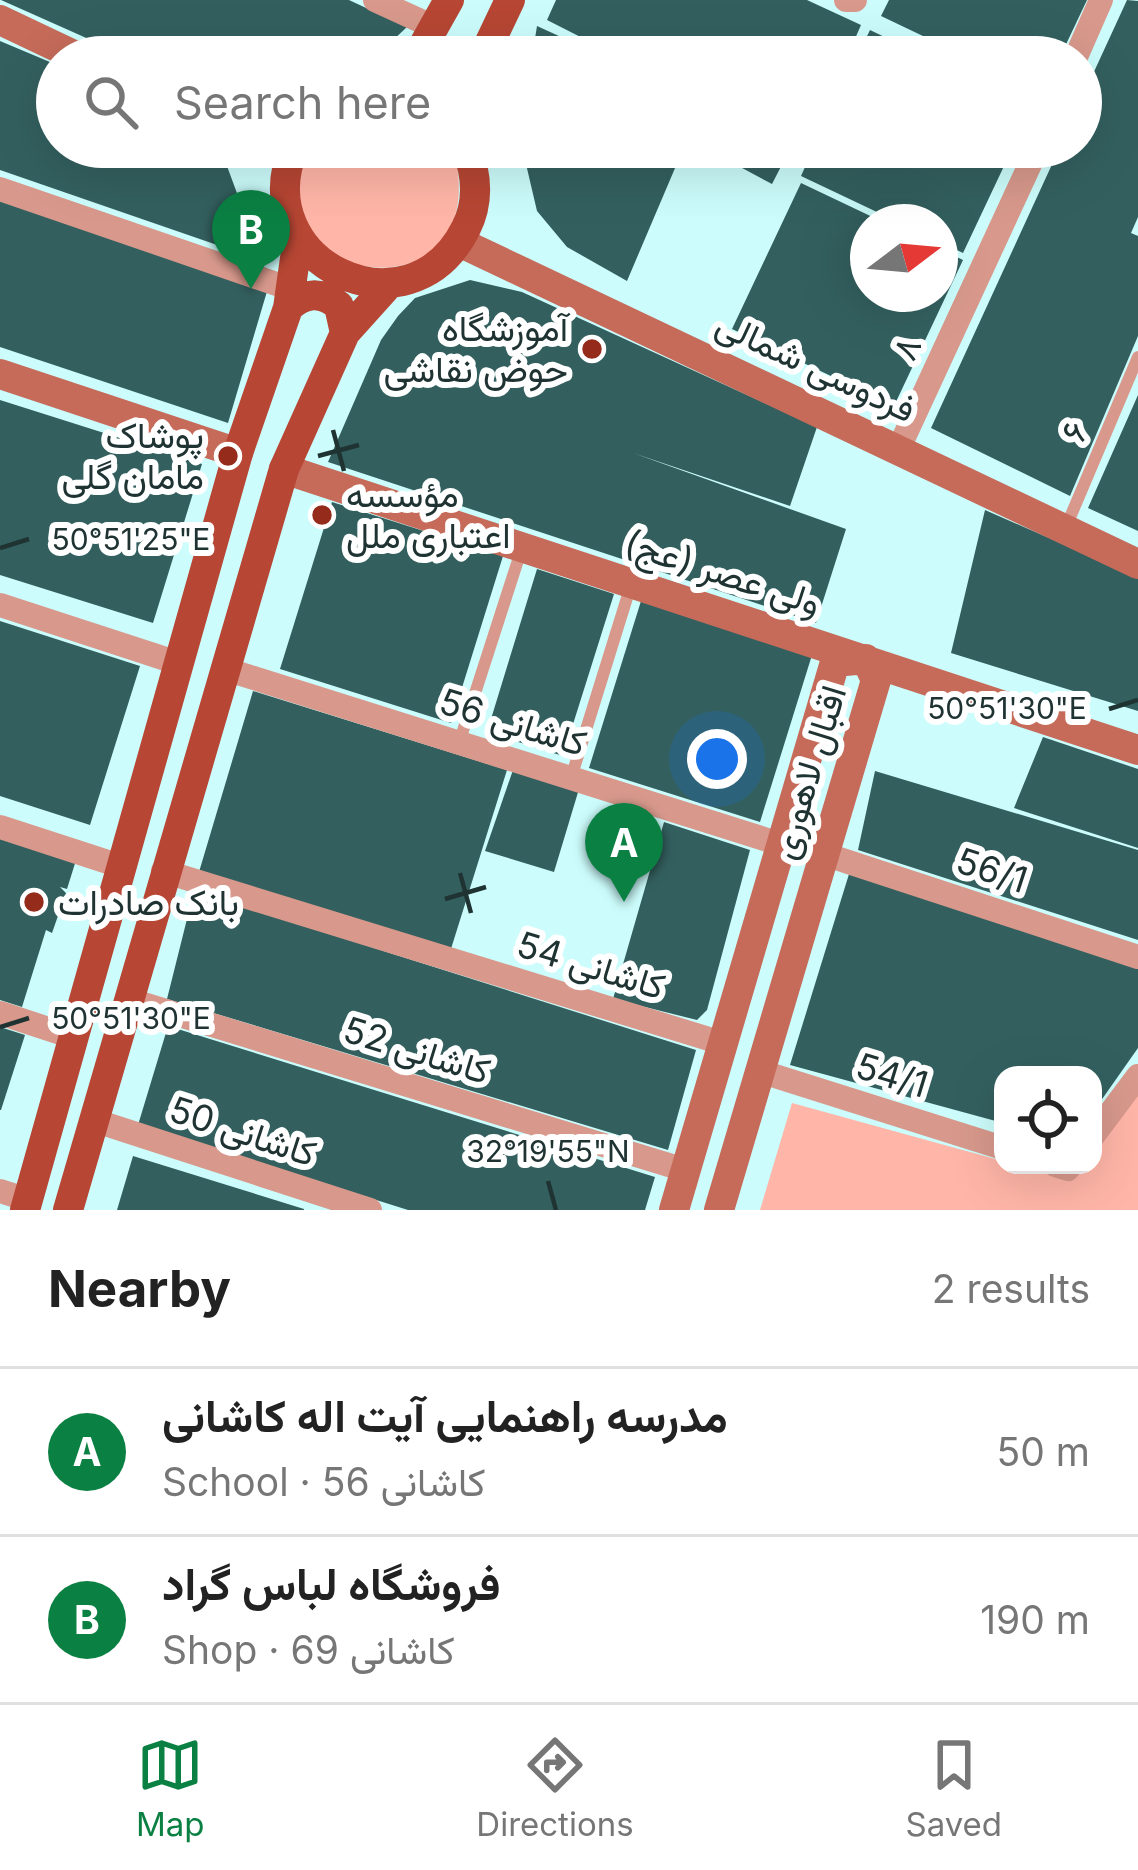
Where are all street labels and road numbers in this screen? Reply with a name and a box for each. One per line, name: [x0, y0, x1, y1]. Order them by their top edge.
street label: فردوسی شمالی: [709, 301, 923, 432]
street label: ۸: [882, 329, 930, 367]
street label: ۶: [1050, 414, 1098, 448]
street label: ولی عصر (عج): [618, 520, 827, 628]
street label: کاشانی 56: [434, 679, 592, 765]
street label: اقبال لاهوری: [761, 680, 856, 864]
street label: 56/1: [951, 838, 1033, 902]
street label: کاشانی 54: [512, 922, 670, 1008]
street label: کاشانی 52: [338, 1007, 496, 1093]
street label: 54/1: [851, 1043, 933, 1107]
street label: کاشانی 50: [164, 1087, 322, 1175]

